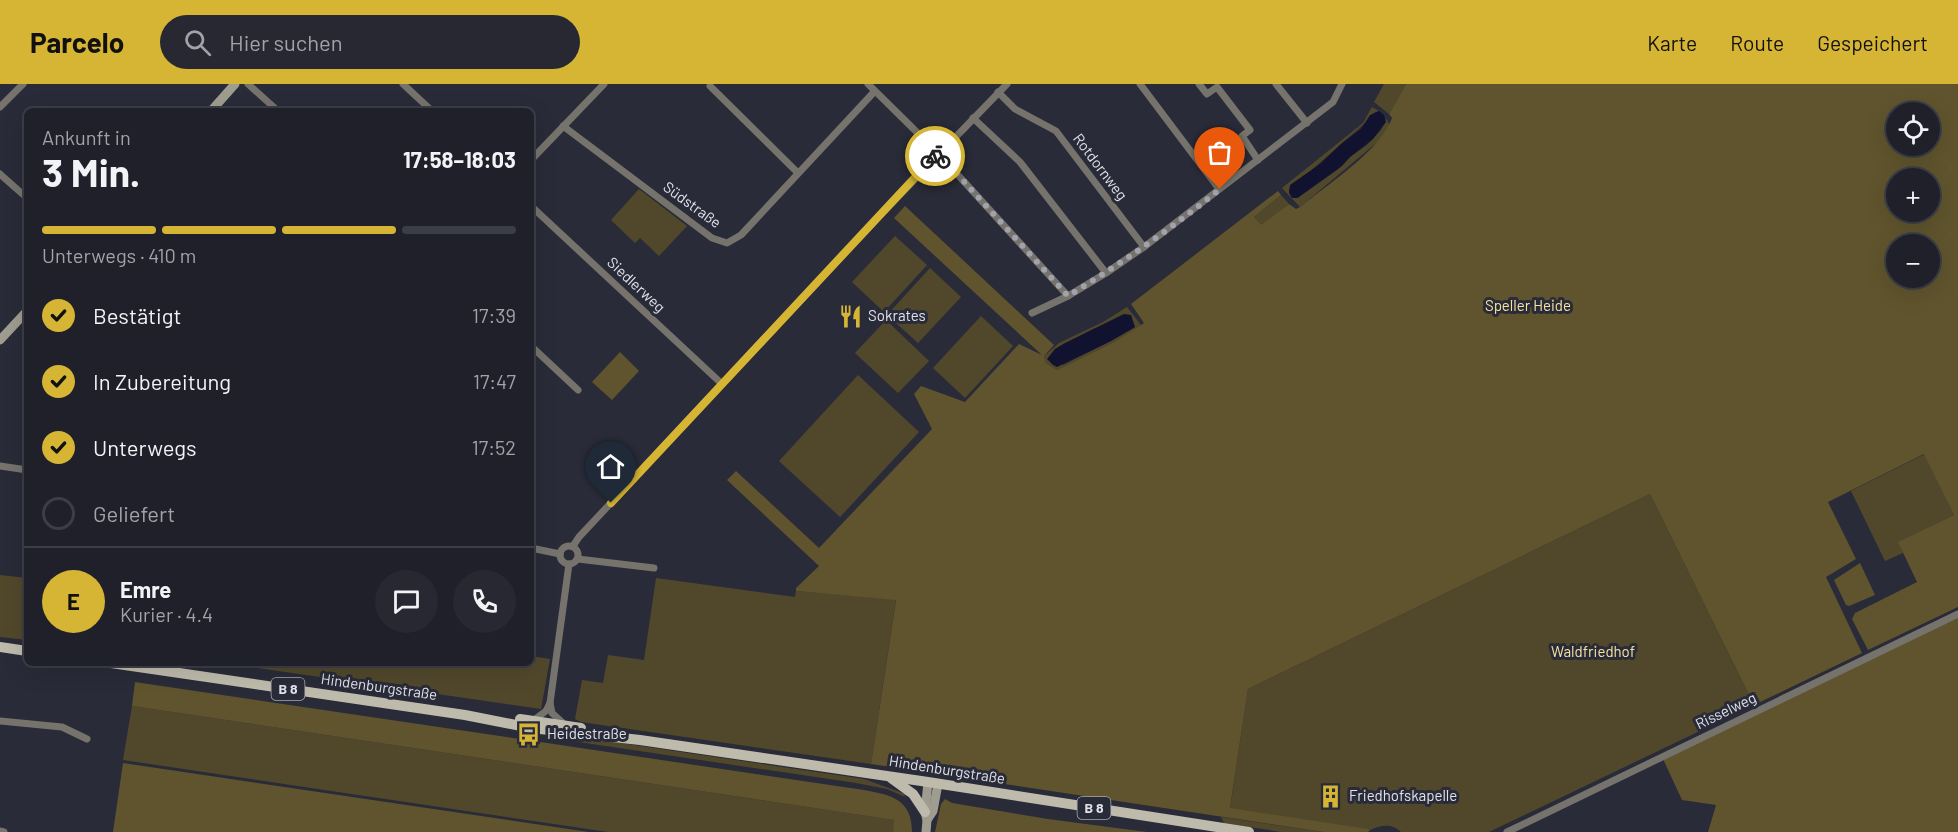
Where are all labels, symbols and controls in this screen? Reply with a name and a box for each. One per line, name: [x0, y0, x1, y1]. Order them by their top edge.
search box: [160, 15, 580, 69]
text: Parcelo: [30, 25, 124, 59]
icon: search: [181, 26, 214, 59]
text: Hier suchen: [229, 29, 342, 55]
text: Karte: [1647, 30, 1697, 55]
text: Route: [1730, 30, 1784, 55]
text: Gespeichert: [1817, 30, 1928, 55]
map controls: [1886, 102, 1940, 288]
button: locate: [1886, 102, 1940, 156]
text: Ankunft in: [42, 125, 131, 149]
courier: [905, 126, 965, 186]
pin: [1194, 127, 1245, 189]
street label: Rotdornweg: [1070, 130, 1132, 203]
icon: bag: [1203, 136, 1236, 169]
icon: bike: [919, 140, 952, 173]
text: 17:58–18:03: [403, 146, 516, 172]
text: 3 Min.: [42, 148, 140, 195]
button: +: [1886, 168, 1940, 222]
street label: Südstraße: [660, 177, 725, 231]
button: −: [1886, 234, 1940, 288]
text: Unterwegs · 410 m: [42, 243, 196, 267]
street label: Siedlerweg: [604, 253, 669, 316]
park label: Speller Heide: [1485, 296, 1571, 314]
icon: check: [42, 299, 75, 332]
text: Bestätigt: [93, 302, 182, 328]
text: 17:39: [472, 303, 516, 327]
restaurant icon: Sokrates: [837, 303, 863, 329]
place label: Sokrates: [868, 306, 926, 324]
icon: check: [42, 365, 75, 398]
text: In Zubereitung: [93, 368, 231, 394]
text: 17:47: [473, 369, 516, 393]
icon: check: [42, 431, 75, 464]
text: Unterwegs: [93, 434, 197, 460]
text: 17:52: [472, 435, 516, 459]
pin: [585, 441, 636, 503]
icon: home: [594, 450, 627, 483]
text: Geliefert: [93, 500, 175, 526]
button: chat: [375, 570, 438, 633]
button: phone: [453, 570, 516, 633]
text: Emre: [120, 576, 171, 602]
text: E: [67, 588, 80, 614]
text: Kurier · 4.4: [120, 602, 213, 626]
park label: Waldfriedhof: [1551, 642, 1635, 660]
street label: Hindenburgstraße: [320, 669, 439, 703]
road number: B 8: [272, 678, 304, 700]
street label: Risselweg: [1692, 688, 1759, 732]
bus stop icon: Heidestraße: [516, 721, 542, 747]
place label: Heidestraße: [547, 724, 627, 742]
street label: Hindenburgstraße: [888, 751, 1007, 787]
building icon: Friedhofskapelle: [1318, 783, 1344, 809]
place label: Friedhofskapelle: [1349, 786, 1457, 804]
road number: B 8: [1078, 797, 1110, 819]

